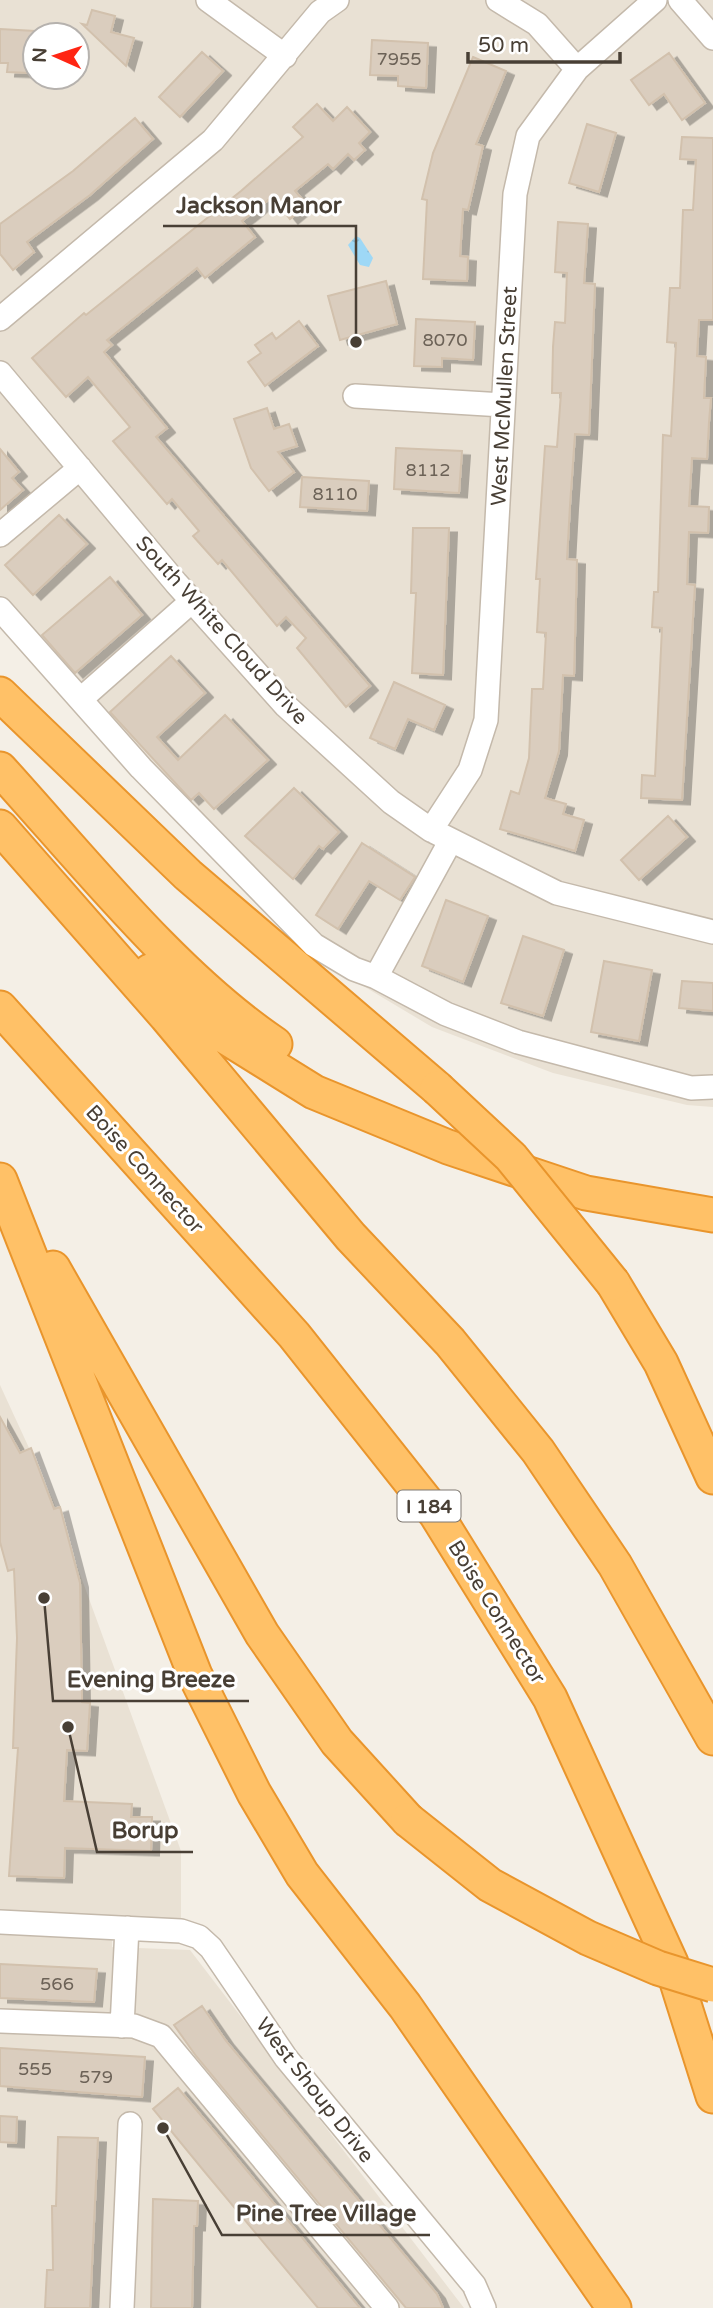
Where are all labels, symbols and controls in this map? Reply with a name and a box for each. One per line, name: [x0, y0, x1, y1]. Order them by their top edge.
north arrow: [21, 21, 91, 91]
scale bar: [468, 21, 620, 65]
text: 50 m: [478, 33, 529, 58]
text: N: [29, 47, 51, 63]
house number: 7955: [376, 48, 422, 70]
callout: Jackson Manor: [163, 182, 356, 226]
text: Jackson Manor: [175, 192, 343, 220]
street label: West McMullen Street: [486, 285, 523, 507]
house number: 8070: [422, 329, 468, 351]
house number: 8112: [405, 459, 451, 481]
house number: 8110: [312, 483, 358, 505]
street label: South White Cloud Drive: [130, 531, 313, 730]
street label: Boise Connector: [80, 1100, 209, 1239]
road number: I 184: [398, 1490, 460, 1522]
street label: Boise Connector: [442, 1536, 551, 1689]
callout: Evening Breeze: [53, 1657, 249, 1701]
text: Evening Breeze: [67, 1666, 235, 1694]
callout: Borup: [97, 1808, 193, 1852]
text: Borup: [111, 1817, 179, 1845]
house number: 566: [40, 1973, 74, 1995]
street label: West Shoup Drive: [250, 2013, 379, 2168]
house number: 555: [18, 2058, 52, 2080]
house number: 579: [79, 2066, 113, 2088]
callout: Pine Tree Village: [222, 2191, 430, 2235]
text: Pine Tree Village: [236, 2200, 416, 2228]

